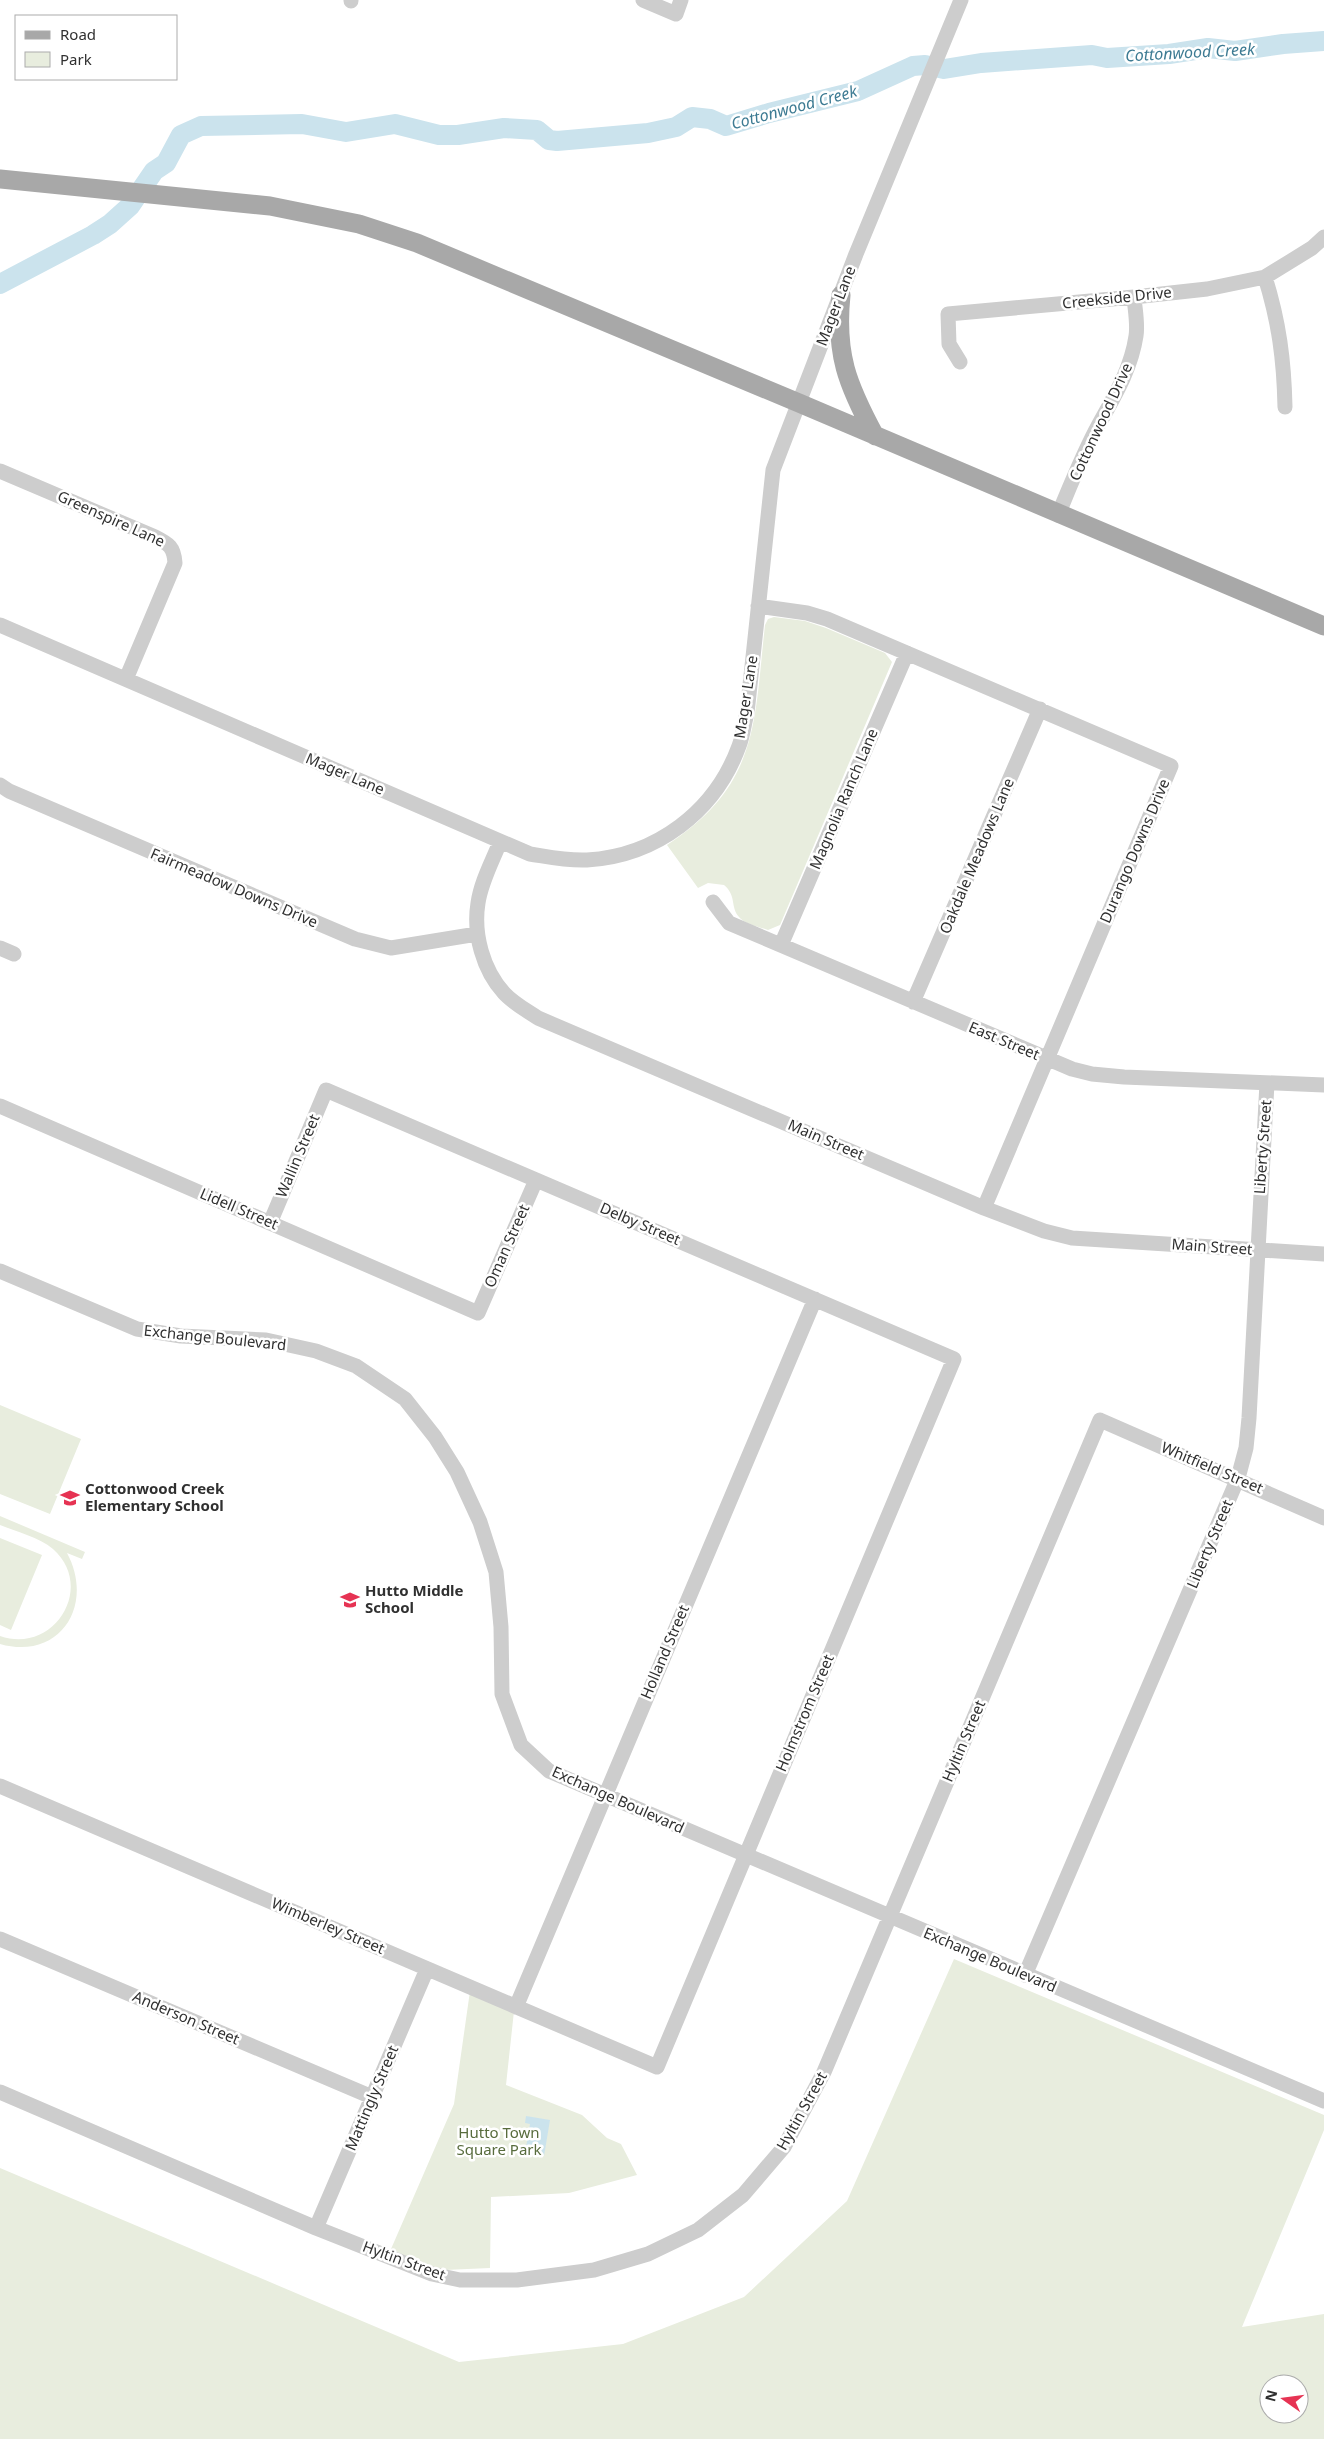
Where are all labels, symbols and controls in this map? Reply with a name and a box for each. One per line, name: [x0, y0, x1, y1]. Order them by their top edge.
legend: [15, 15, 178, 80]
text: Road: [60, 24, 96, 44]
water label: Cottonwood Creek: [1125, 38, 1256, 66]
text: Park: [60, 49, 92, 69]
water label: Cottonwood Creek: [729, 79, 860, 134]
street label: Mager Lane: [811, 263, 859, 348]
street label: Creekside Drive: [1061, 281, 1173, 313]
street label: Cottonwood Drive: [1064, 359, 1136, 484]
street label: Greenspire Lane: [55, 485, 168, 551]
street label: Mager Lane: [729, 654, 761, 740]
street label: Magnolia Ranch Lane: [804, 725, 882, 872]
street label: Mager Lane: [303, 748, 388, 799]
street label: Oakdale Meadows Lane: [934, 775, 1018, 937]
street label: Durango Downs Drive: [1095, 775, 1174, 926]
street label: Fairmeadow Downs Drive: [148, 843, 321, 931]
street label: East Street: [966, 1016, 1043, 1064]
street label: Liberty Street: [1249, 1099, 1275, 1195]
street label: Wallin Street: [271, 1110, 324, 1200]
street label: Main Street: [785, 1114, 868, 1164]
street label: Lidell Street: [197, 1183, 282, 1234]
street label: Delby Street: [597, 1197, 684, 1249]
street label: Oman Street: [479, 1200, 534, 1290]
street label: Main Street: [1171, 1233, 1254, 1259]
street label: Exchange Boulevard: [143, 1320, 287, 1354]
street label: Whitfield Street: [1158, 1437, 1267, 1498]
place label: Cottonwood Creek Elementary School: [85, 1478, 225, 1515]
school or university icon: Cottonwood Creek Elementary School: [59, 1487, 81, 1509]
street label: Liberty Street: [1181, 1496, 1237, 1591]
place label: Hutto Middle School: [365, 1580, 464, 1617]
school or university icon: Hutto Middle School: [339, 1589, 361, 1611]
street label: Holland Street: [635, 1601, 693, 1702]
street label: Holmstrom Street: [770, 1650, 838, 1774]
street label: Hyltin Street: [937, 1696, 990, 1785]
street label: Exchange Boulevard: [549, 1761, 688, 1837]
street label: Wimberley Street: [269, 1892, 389, 1958]
street label: Exchange Boulevard: [921, 1922, 1060, 1996]
street label: Anderson Street: [130, 1986, 243, 2049]
street label: Mattingly Street: [340, 2041, 402, 2153]
street label: Hyltin Street: [771, 2067, 831, 2153]
park label: Hutto Town Square Park: [456, 2122, 542, 2159]
street label: Hyltin Street: [360, 2236, 449, 2285]
north arrow: [1259, 2374, 1309, 2424]
text: N: [1260, 2388, 1281, 2404]

